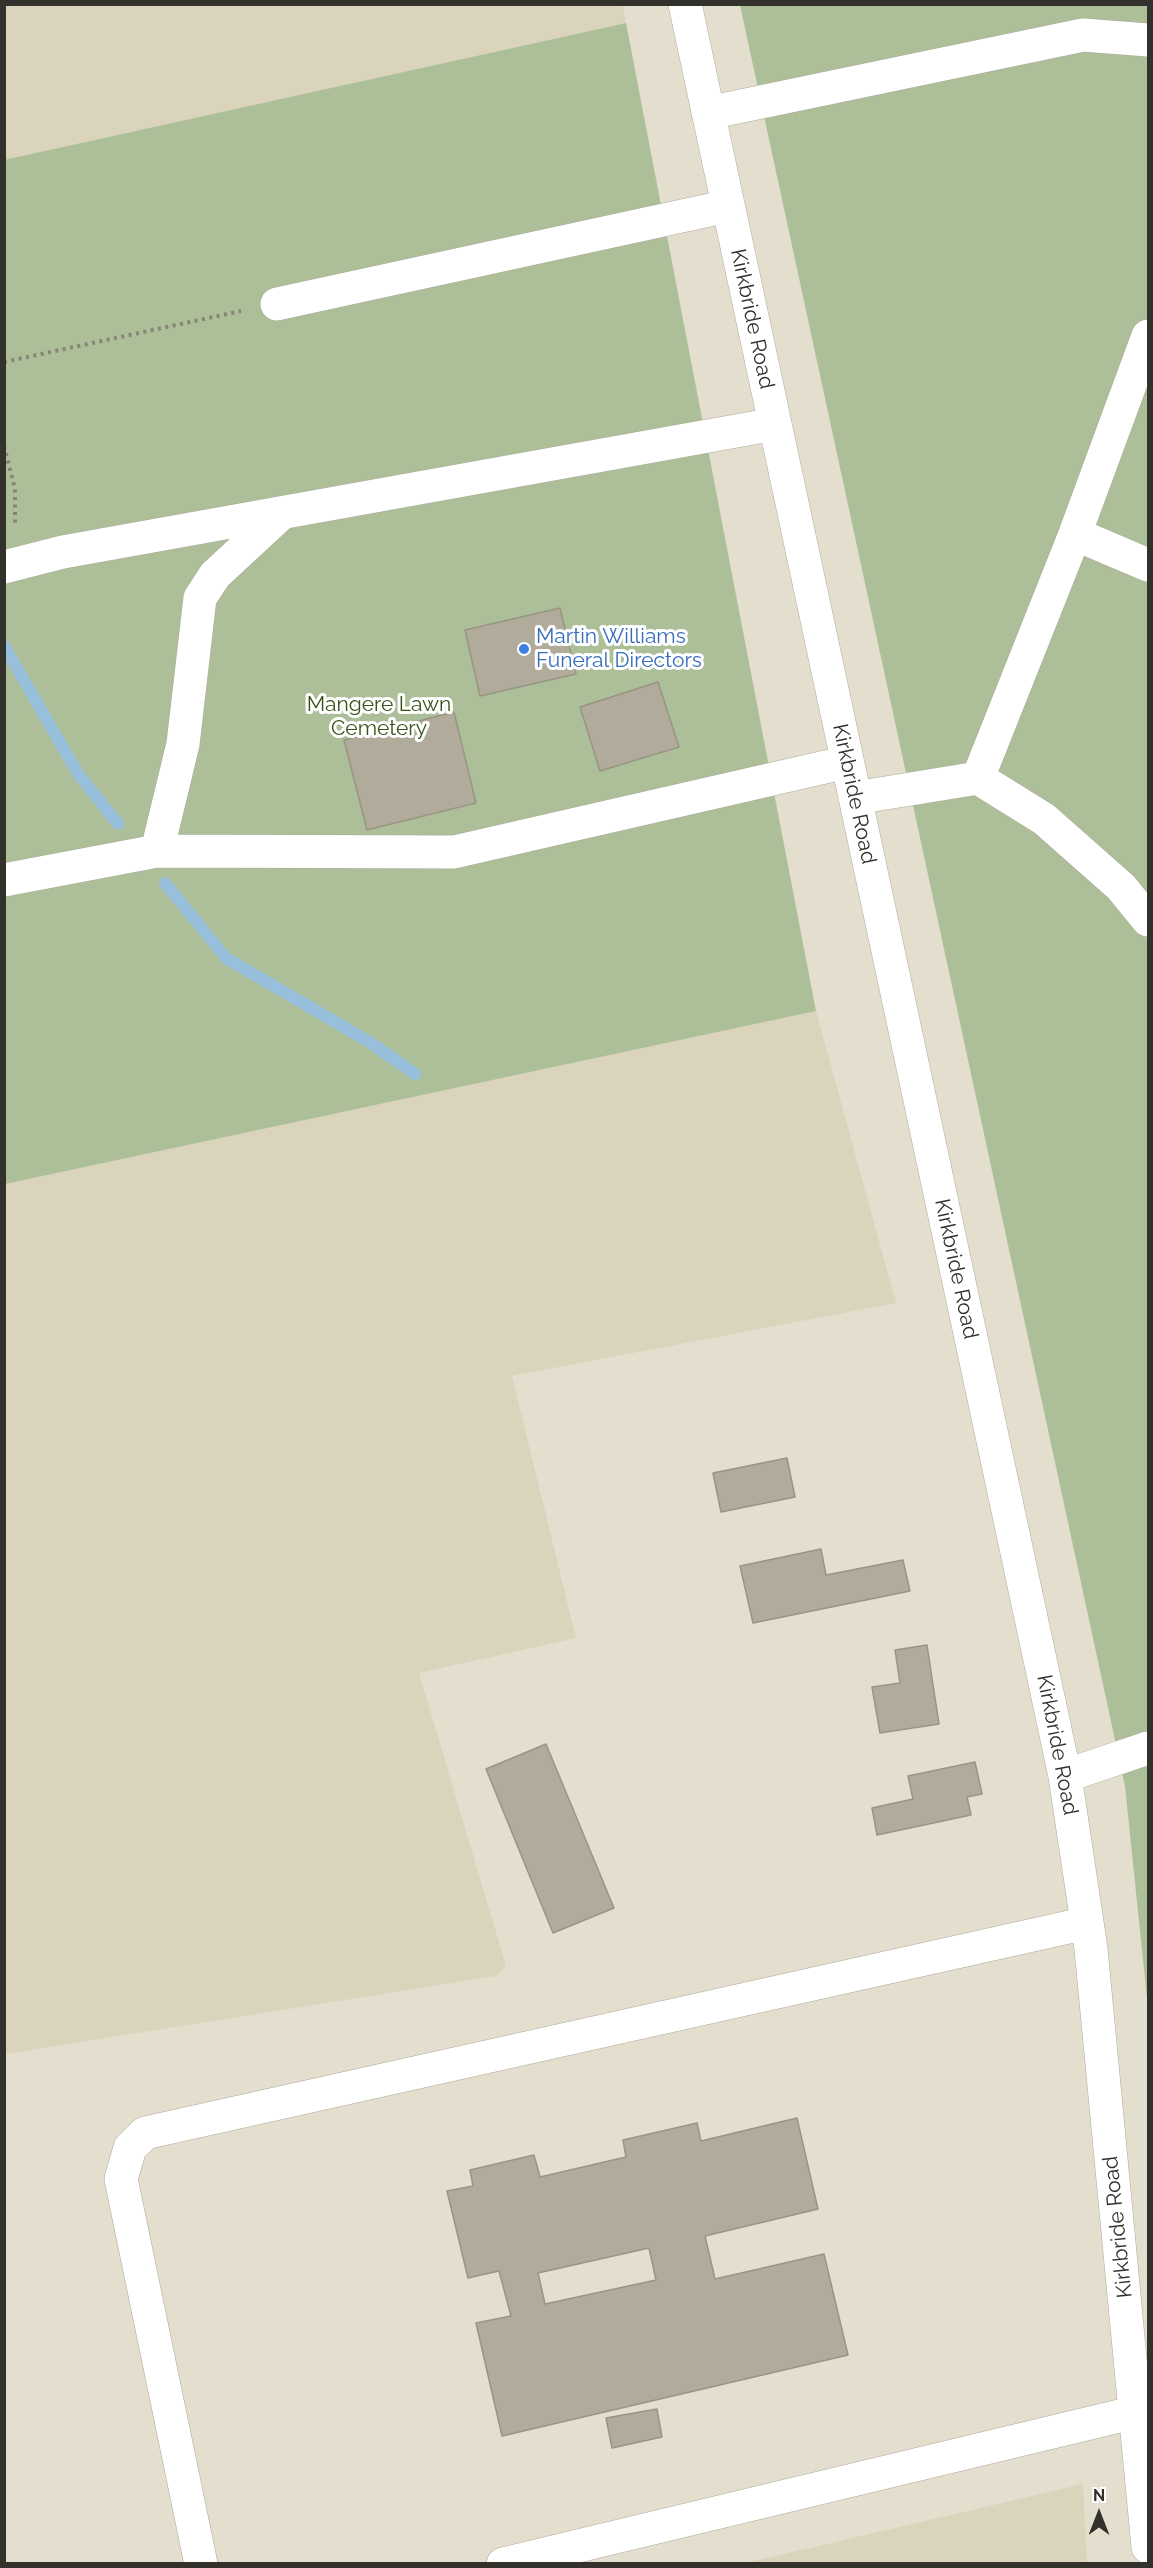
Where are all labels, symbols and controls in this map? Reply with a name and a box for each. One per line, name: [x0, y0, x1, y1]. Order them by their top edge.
street label: Kirkbride Road: [725, 247, 779, 391]
place label: Martin Williams Funeral Directors: [536, 624, 702, 674]
marker: Martin Williams Funeral Directors: [517, 642, 531, 656]
park label: Mangere Lawn Cemetery: [307, 692, 451, 742]
street label: Kirkbride Road: [827, 722, 881, 866]
street label: Kirkbride Road: [929, 1197, 983, 1341]
street label: Kirkbride Road: [1031, 1673, 1083, 1817]
street label: Kirkbride Road: [1098, 2155, 1138, 2299]
north arrow: [1069, 2484, 1129, 2544]
text: N: [1093, 2486, 1105, 2505]

